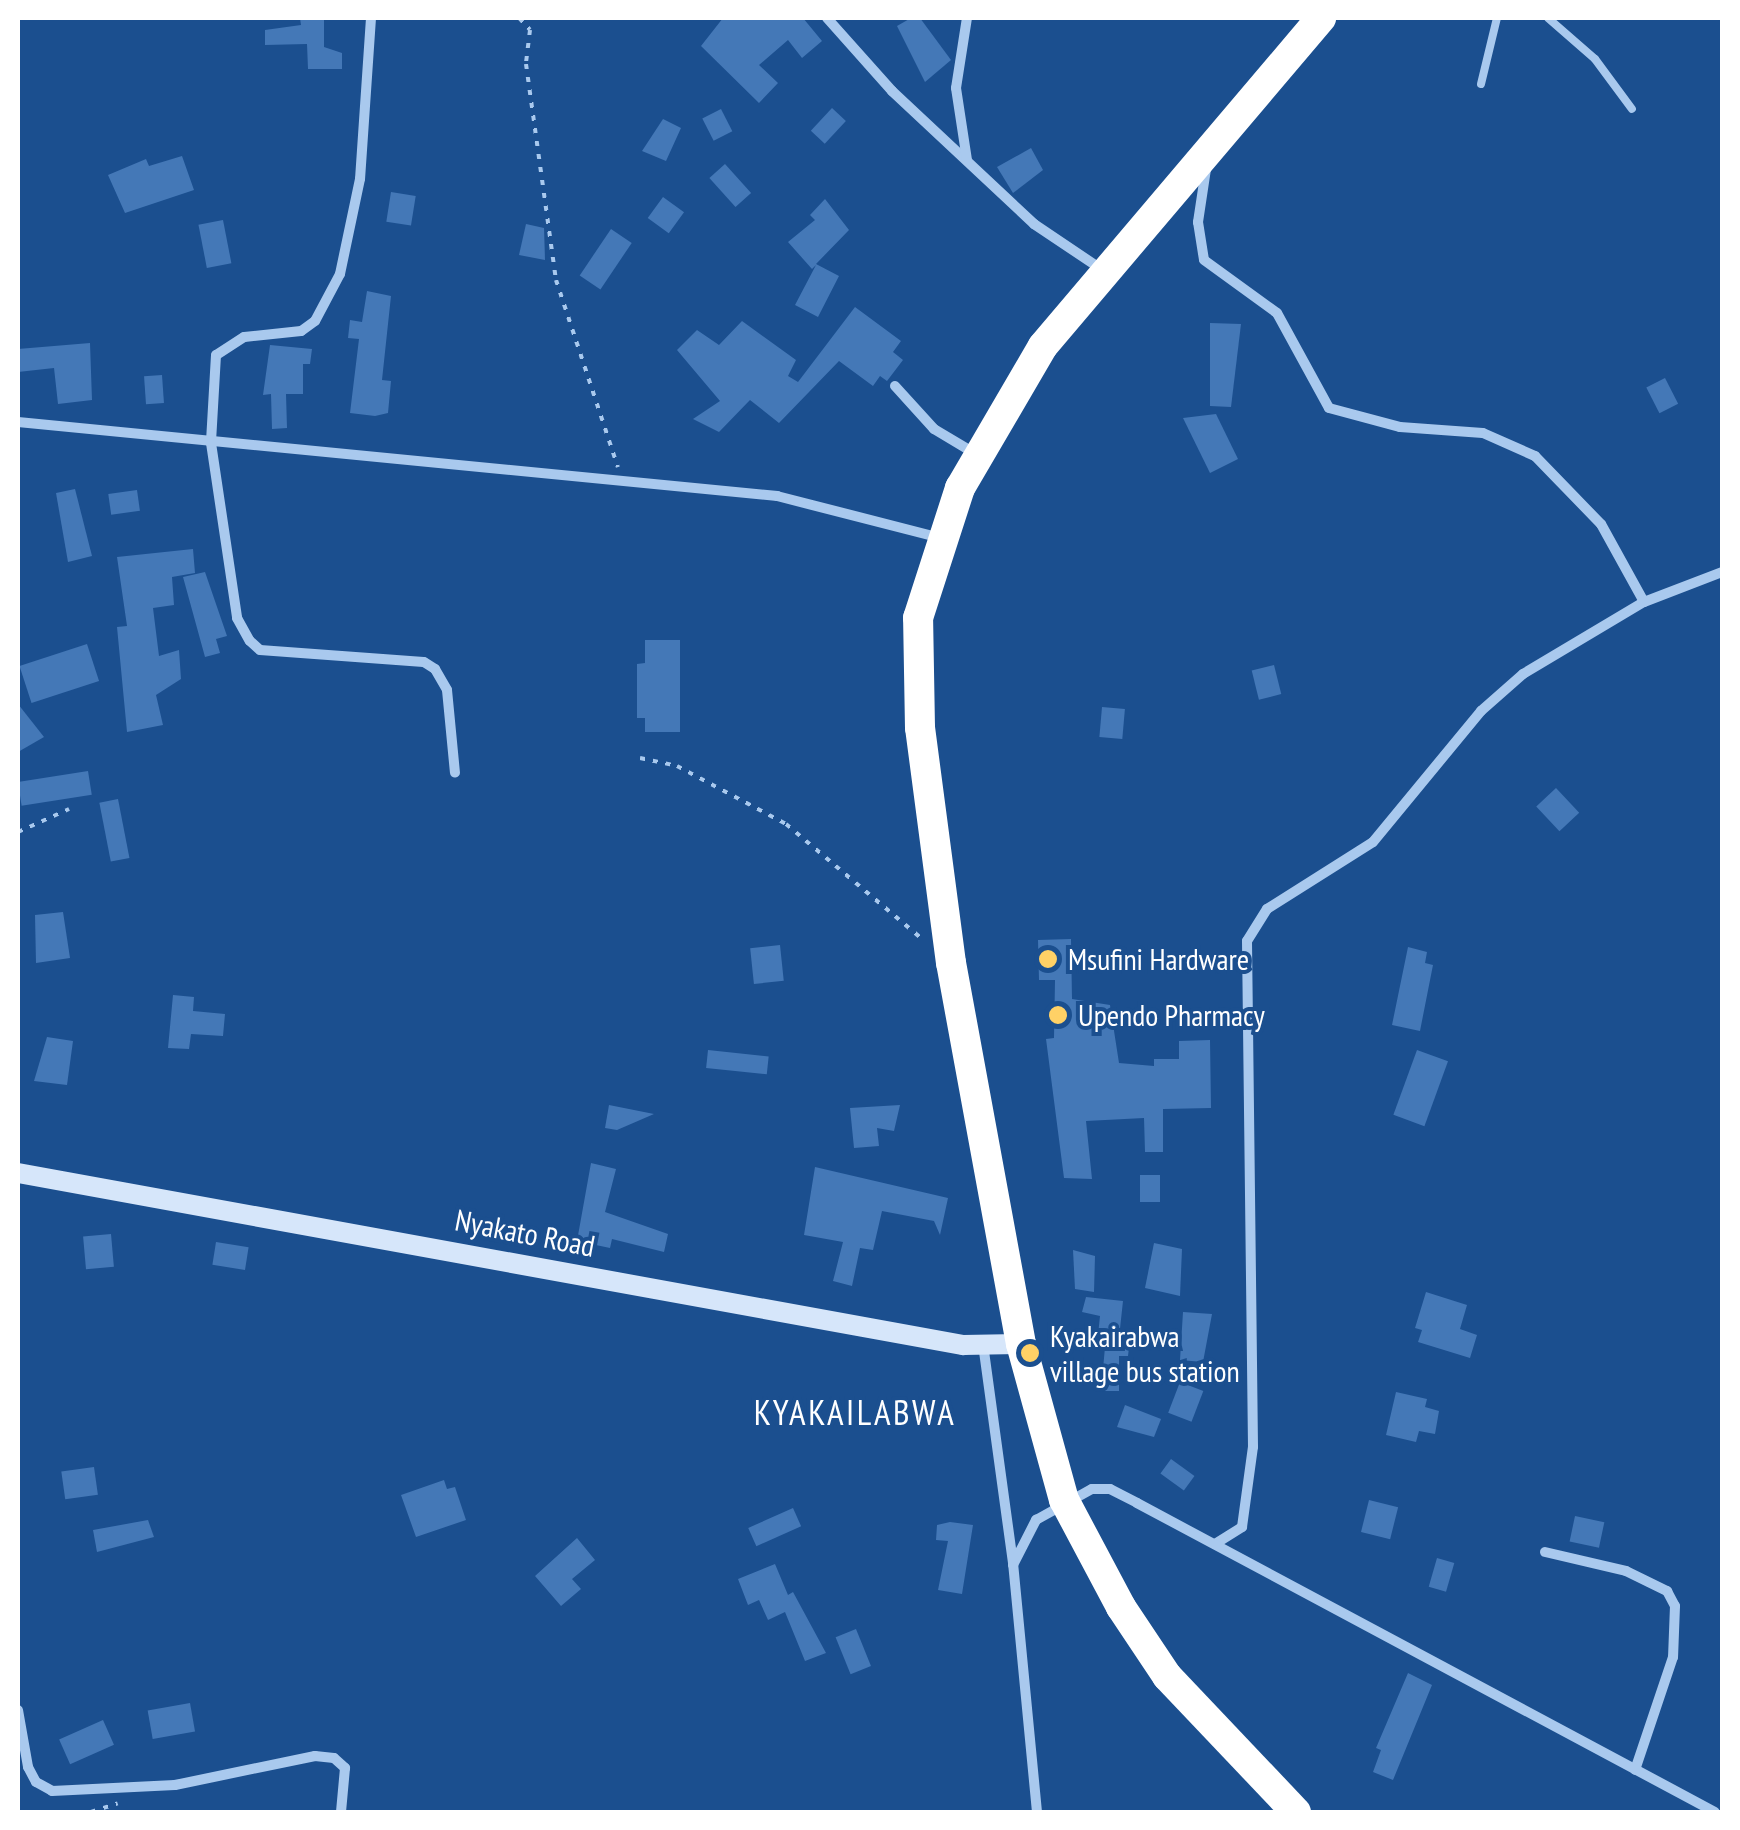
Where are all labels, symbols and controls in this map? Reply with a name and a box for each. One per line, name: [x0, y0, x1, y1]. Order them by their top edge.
place label: Msufini Hardware: [1068, 941, 1249, 977]
marker: Msufini Hardware: [1037, 948, 1059, 970]
place label: Upendo Pharmacy: [1078, 997, 1265, 1033]
marker: Upendo Pharmacy: [1047, 1004, 1069, 1026]
street label: Nyakato Road: [452, 1202, 598, 1264]
place label: Kyakairabwa village bus station: [1050, 1318, 1240, 1388]
marker: Kyakairabwa village bus station: [1019, 1342, 1041, 1364]
district label: KYAKAILABWA: [754, 1391, 956, 1433]

